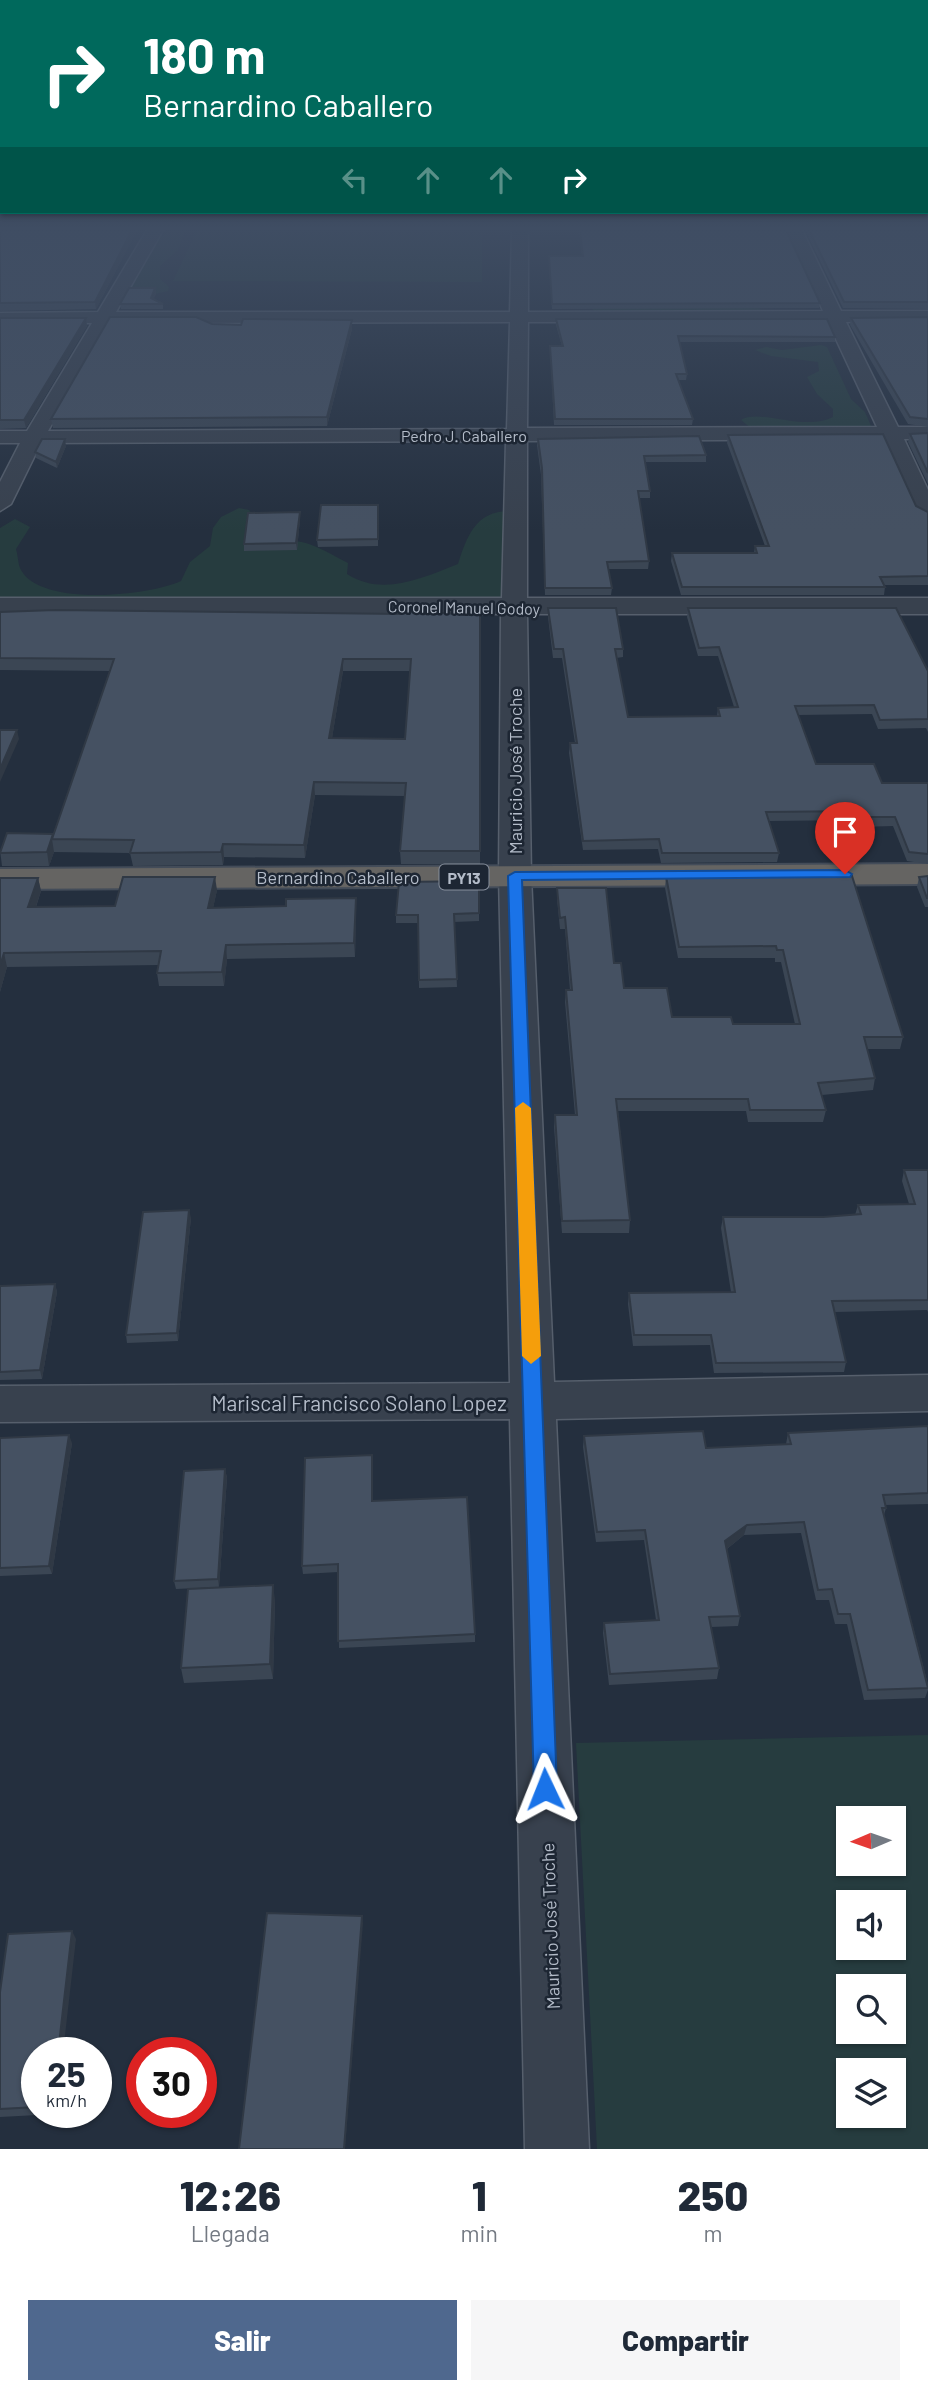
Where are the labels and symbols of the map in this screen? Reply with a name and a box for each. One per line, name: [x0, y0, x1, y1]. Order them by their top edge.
street label: Pedro J. Caballero: [401, 426, 527, 445]
street label: Coronel Manuel Godoy: [388, 596, 541, 618]
street label: Mauricio José Troche: [504, 688, 526, 854]
pin: [815, 802, 875, 874]
road number: PY13: [440, 864, 489, 890]
street label: Bernardino Caballero: [256, 866, 420, 888]
street label: Mariscal Francisco Solano Lopez: [211, 1390, 507, 1415]
position arrow: [508, 1752, 582, 1826]
north arrow: [836, 1806, 906, 1876]
street label: Mauricio José Troche: [536, 1842, 564, 2010]
speed limit sign: 30: [126, 2037, 217, 2128]

